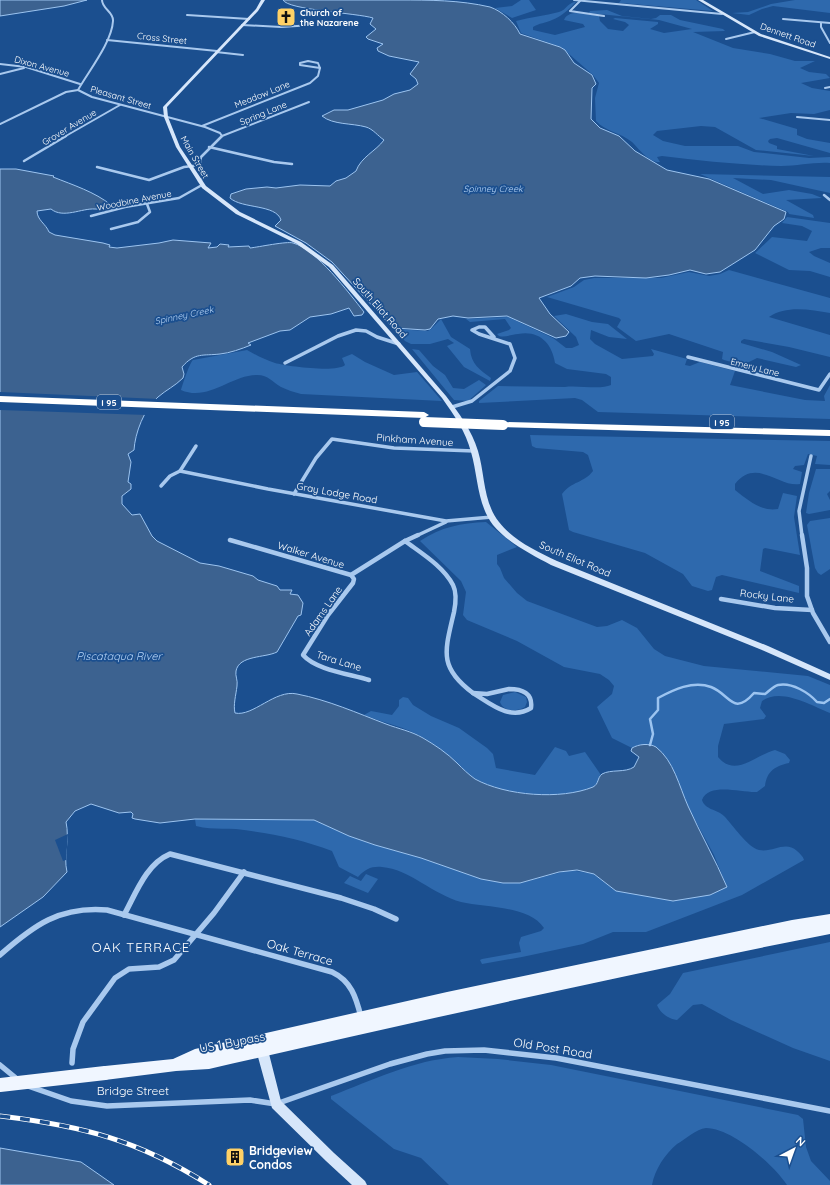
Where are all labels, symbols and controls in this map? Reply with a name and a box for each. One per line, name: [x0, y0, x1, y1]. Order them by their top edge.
church icon: Church of the Nazarene: [275, 6, 297, 28]
place label: Church of the Nazarene: [300, 7, 359, 28]
street label: Dennett Road: [759, 20, 817, 50]
street label: Cross Street: [137, 30, 187, 46]
street label: Dixon Avenue: [13, 53, 71, 79]
street label: Meadow Lane: [233, 78, 291, 110]
street label: Pleasant Street: [89, 83, 153, 111]
street label: Spring Lane: [238, 99, 288, 127]
street label: Grover Avenue: [40, 106, 98, 148]
street label: Main Street: [178, 134, 212, 180]
water label: Spinney Creek: [463, 183, 524, 194]
street label: Woodbine Avenue: [96, 187, 172, 213]
street label: South Eliot Road: [350, 275, 410, 341]
water label: Spinney Creek: [154, 303, 215, 327]
street label: Emery Lane: [729, 356, 781, 378]
road number: I 95: [97, 395, 121, 409]
road number: I 95: [710, 415, 734, 429]
street label: Pinkham Avenue: [376, 431, 454, 449]
street label: Gray Lodge Road: [296, 479, 378, 507]
street label: South Eliot Road: [537, 538, 613, 580]
street label: Walker Avenue: [276, 539, 346, 571]
street label: Adams Lane: [301, 583, 345, 638]
street label: Rocky Lane: [739, 586, 795, 606]
street label: Tara Lane: [315, 648, 363, 674]
water label: Piscataqua River: [76, 649, 163, 663]
street label: Oak Terrace: [265, 935, 335, 969]
district label: OAK TERRACE: [92, 939, 190, 955]
street label: US 1 Bypass: [198, 1028, 266, 1056]
street label: Old Post Road: [513, 1034, 593, 1062]
street label: Bridge Street: [97, 1083, 169, 1098]
north arrow: [774, 1129, 814, 1169]
text: N: [793, 1134, 808, 1149]
place label: Bridgeview Condos: [249, 1143, 313, 1172]
building icon: Bridgeview Condos: [224, 1146, 246, 1168]

